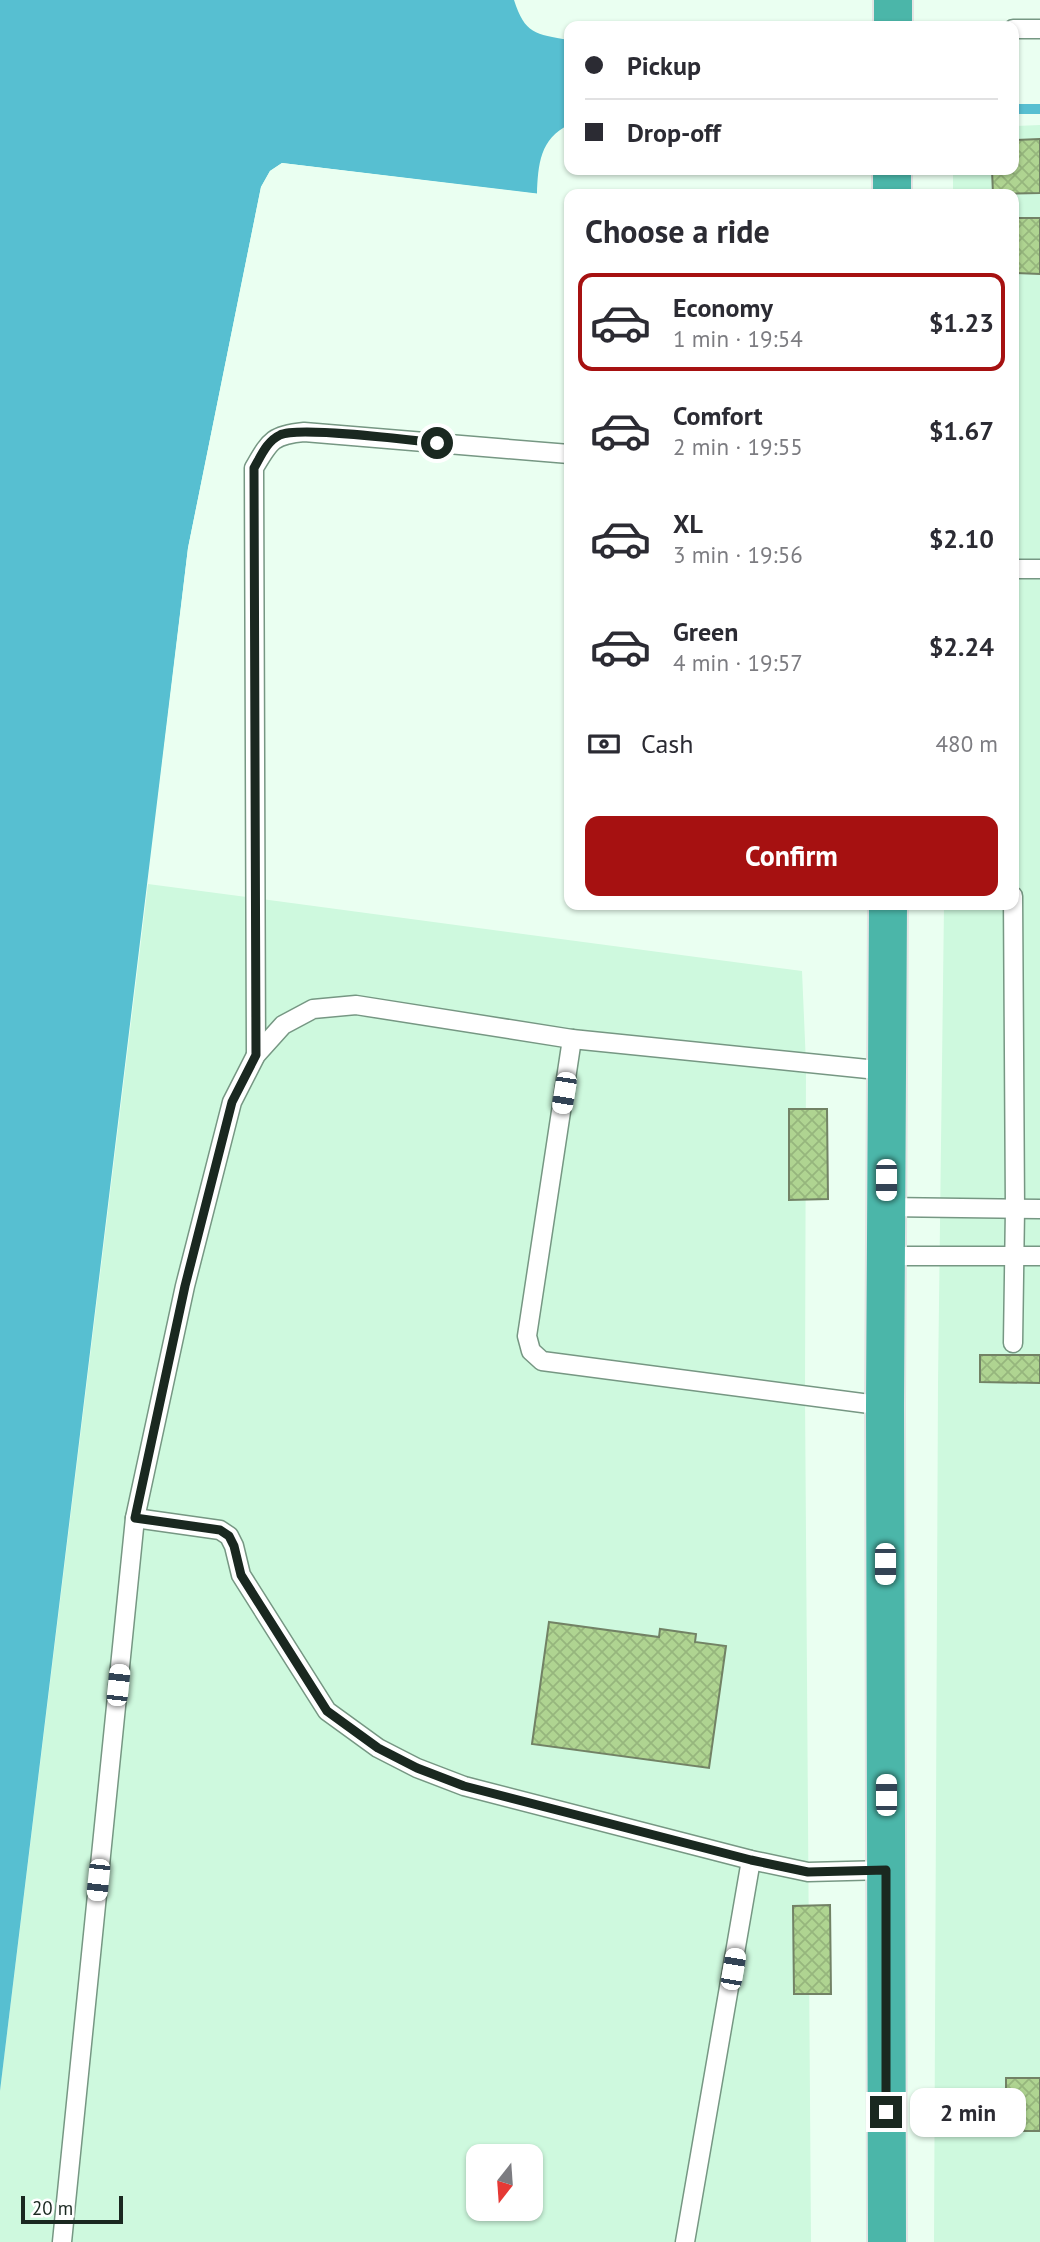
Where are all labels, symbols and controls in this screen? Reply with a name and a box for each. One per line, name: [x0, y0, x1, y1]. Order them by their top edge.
text: Pickup: [627, 49, 701, 82]
text: Drop-off: [627, 116, 721, 149]
text: Choose a ride: [585, 210, 770, 252]
icon: car: [589, 291, 652, 354]
text: Economy: [673, 291, 773, 324]
text: $1.23: [929, 306, 994, 339]
text: 1 min · 19:54: [673, 324, 803, 353]
icon: car: [589, 399, 652, 462]
text: Comfort: [673, 399, 763, 432]
text: $1.67: [929, 414, 994, 447]
route start: [421, 427, 453, 459]
text: 2 min · 19:55: [673, 432, 803, 461]
icon: car: [589, 507, 652, 570]
text: XL: [673, 507, 703, 540]
text: $2.10: [929, 522, 994, 555]
text: 3 min · 19:56: [673, 540, 803, 569]
icon: car: [589, 615, 652, 678]
text: Green: [673, 615, 738, 648]
text: $2.24: [929, 630, 994, 663]
text: 4 min · 19:57: [673, 648, 803, 677]
icon: cash: [585, 725, 623, 763]
text: Cash: [641, 727, 693, 760]
text: 480 m: [936, 729, 998, 758]
button: Confirm: [585, 816, 998, 896]
car: [551, 1071, 578, 1115]
car: [876, 1159, 897, 1201]
car: [875, 1543, 896, 1585]
car: [106, 1663, 131, 1707]
car: [876, 1774, 897, 1816]
car: [86, 1858, 111, 1902]
car: [720, 1946, 747, 1992]
callout: 2 min: [910, 2088, 1026, 2136]
route end: [870, 2096, 902, 2128]
text: 2 min: [940, 2098, 996, 2127]
north arrow: [466, 2144, 542, 2221]
map controls: [466, 2144, 543, 2221]
scale bar: [21, 2193, 122, 2225]
text: 20 m: [32, 2196, 73, 2220]

